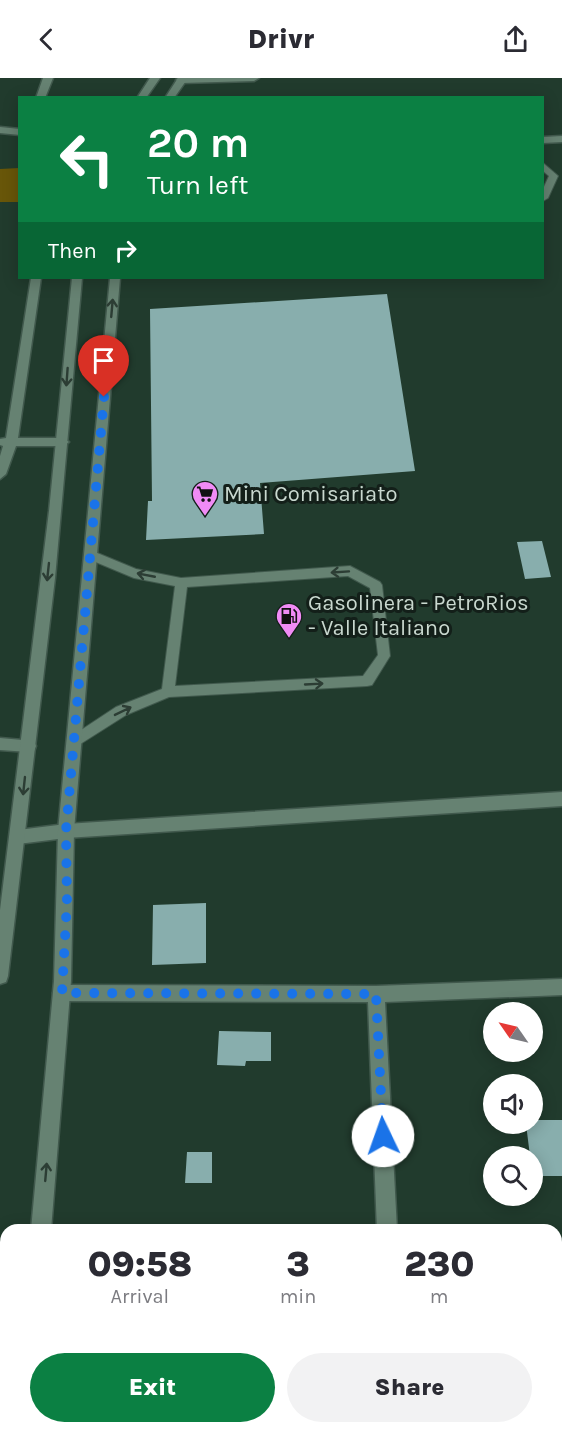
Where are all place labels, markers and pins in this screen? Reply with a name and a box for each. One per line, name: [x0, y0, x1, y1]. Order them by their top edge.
pin: [78, 335, 129, 397]
supermarket icon: Mini Comisariato: [190, 479, 220, 517]
place label: Mini Comisariato: [224, 481, 397, 507]
place label: Gasolinera - PetroRios - Valle Italiano: [308, 590, 529, 641]
fuel station icon: Gasolinera - PetroRios - Valle Italiano: [274, 601, 304, 639]

